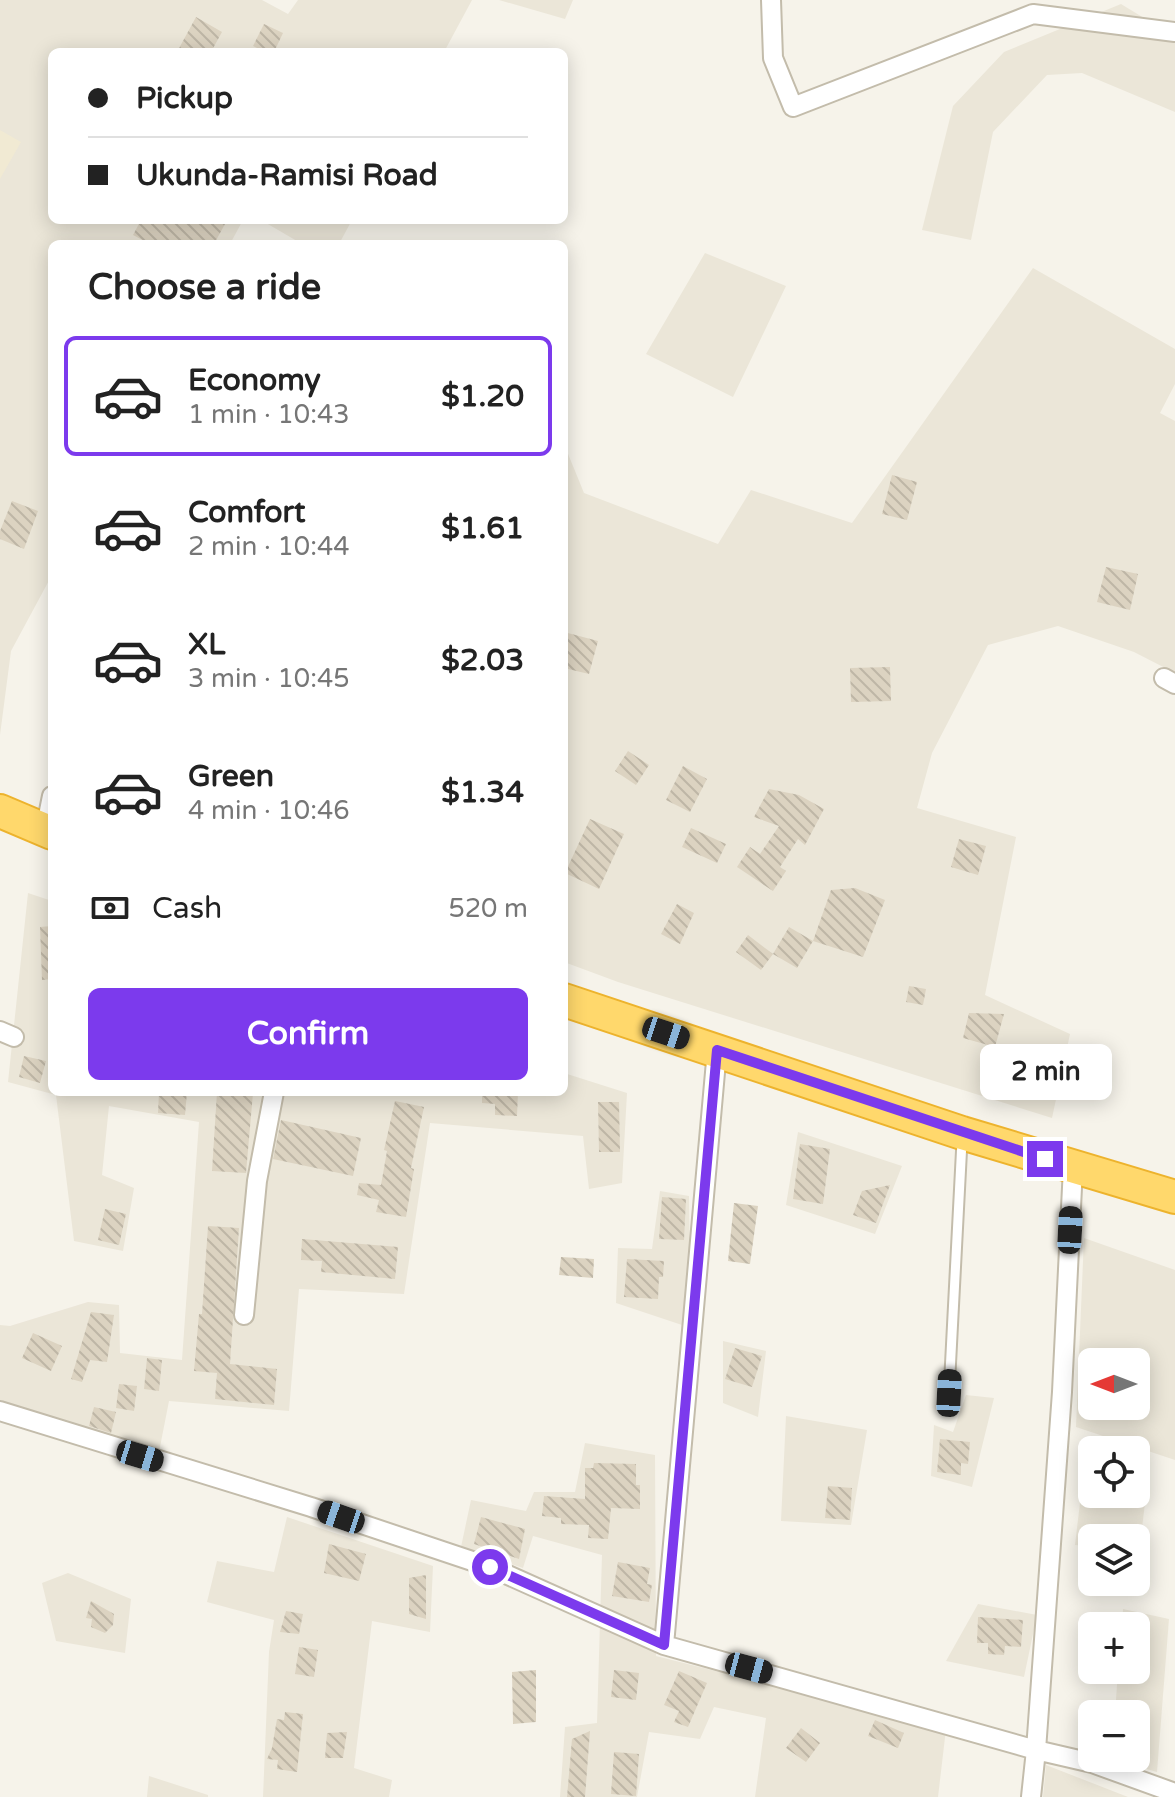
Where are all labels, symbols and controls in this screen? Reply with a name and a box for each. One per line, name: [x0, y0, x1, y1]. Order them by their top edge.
text: Pickup: [136, 80, 233, 117]
text: Ukunda-Ramisi Road: [136, 157, 438, 194]
text: Choose a ride: [88, 266, 321, 309]
icon: car: [92, 360, 164, 432]
text: Economy: [188, 362, 321, 399]
text: $1.20: [441, 378, 524, 415]
text: 1 min · 10:43: [188, 399, 350, 430]
icon: car: [92, 492, 164, 564]
text: Comfort: [188, 494, 306, 531]
text: $1.61: [441, 510, 524, 547]
text: 2 min · 10:44: [188, 531, 350, 562]
icon: car: [92, 624, 164, 696]
text: XL: [188, 626, 225, 663]
text: $2.03: [441, 642, 524, 679]
text: 3 min · 10:45: [188, 663, 350, 694]
icon: car: [92, 756, 164, 828]
text: Green: [188, 758, 274, 795]
text: $1.34: [441, 774, 524, 811]
text: 4 min · 10:46: [188, 795, 350, 826]
icon: cash: [88, 886, 132, 930]
text: Cash: [152, 890, 222, 927]
text: 520 m: [448, 893, 528, 924]
button: Confirm: [88, 988, 528, 1080]
car: [639, 1014, 693, 1052]
callout: 2 min: [979, 1043, 1111, 1099]
text: 2 min: [1011, 1056, 1081, 1087]
route end: [1027, 1141, 1063, 1177]
car: [1057, 1205, 1083, 1255]
north arrow: [1078, 1348, 1150, 1420]
map controls: [1078, 1348, 1150, 1772]
car: [936, 1368, 962, 1418]
button: locate: [1078, 1436, 1150, 1508]
car: [114, 1438, 166, 1474]
car: [314, 1498, 368, 1536]
button: layers: [1078, 1524, 1150, 1596]
route start: [472, 1549, 508, 1585]
button: +: [1078, 1612, 1150, 1684]
car: [723, 1650, 775, 1686]
button: −: [1078, 1700, 1150, 1772]

